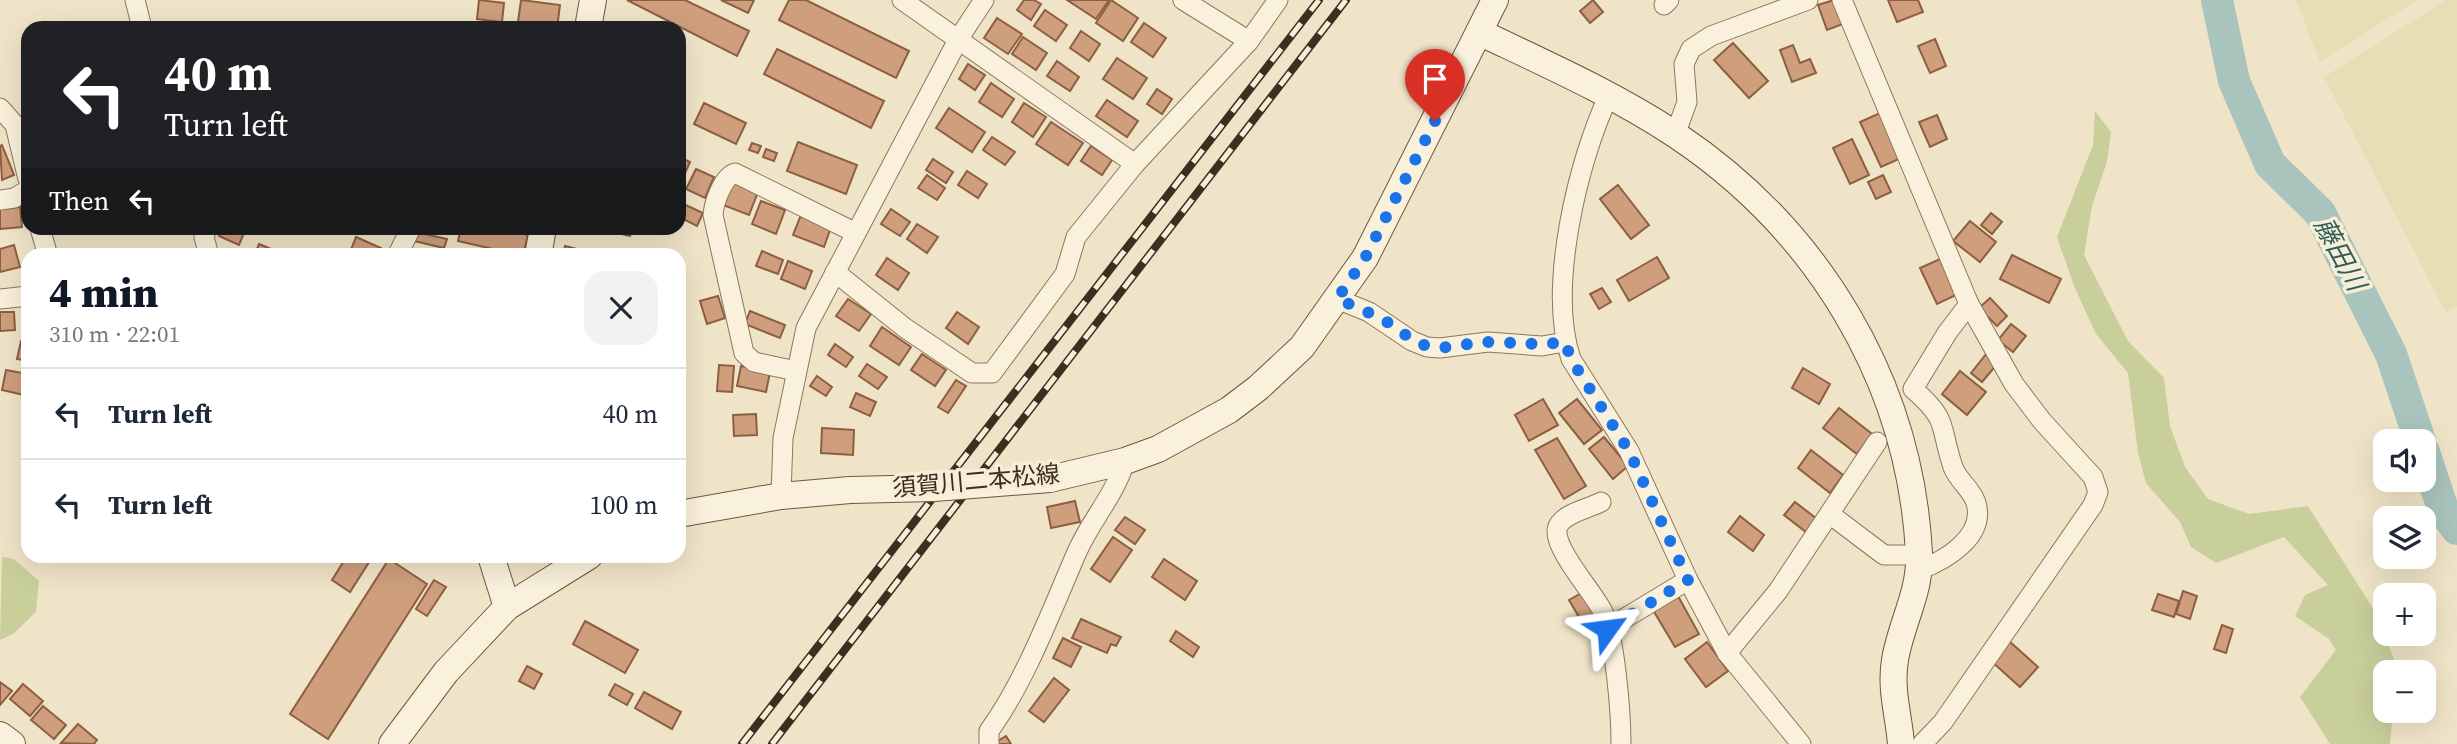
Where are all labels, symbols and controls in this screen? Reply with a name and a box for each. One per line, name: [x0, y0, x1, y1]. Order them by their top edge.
text: 40 m: [164, 39, 272, 106]
icon: left: [49, 49, 140, 140]
pin: [1405, 49, 1465, 121]
icon: arrive: [1416, 60, 1454, 98]
text: Turn left: [164, 103, 288, 147]
icon: left: [123, 182, 161, 220]
text: Then: [49, 183, 109, 219]
water label: 藤田川: [2306, 211, 2376, 300]
text: 4 min: [49, 263, 159, 321]
button: close: [584, 271, 658, 345]
text: 310 m · 22:01: [49, 318, 180, 350]
icon: left: [49, 395, 87, 433]
text: Turn left: [108, 396, 212, 432]
text: 40 m: [603, 396, 658, 432]
map controls: [2373, 429, 2436, 723]
button: sound: [2373, 429, 2436, 492]
street label: 須賀川二本松線: [891, 457, 1061, 504]
icon: left: [49, 486, 87, 524]
text: Turn left: [108, 487, 212, 523]
text: 100 m: [590, 487, 658, 523]
button: layers: [2373, 506, 2436, 569]
button: +: [2373, 583, 2436, 646]
position arrow: [1570, 592, 1644, 666]
button: −: [2373, 660, 2436, 723]

